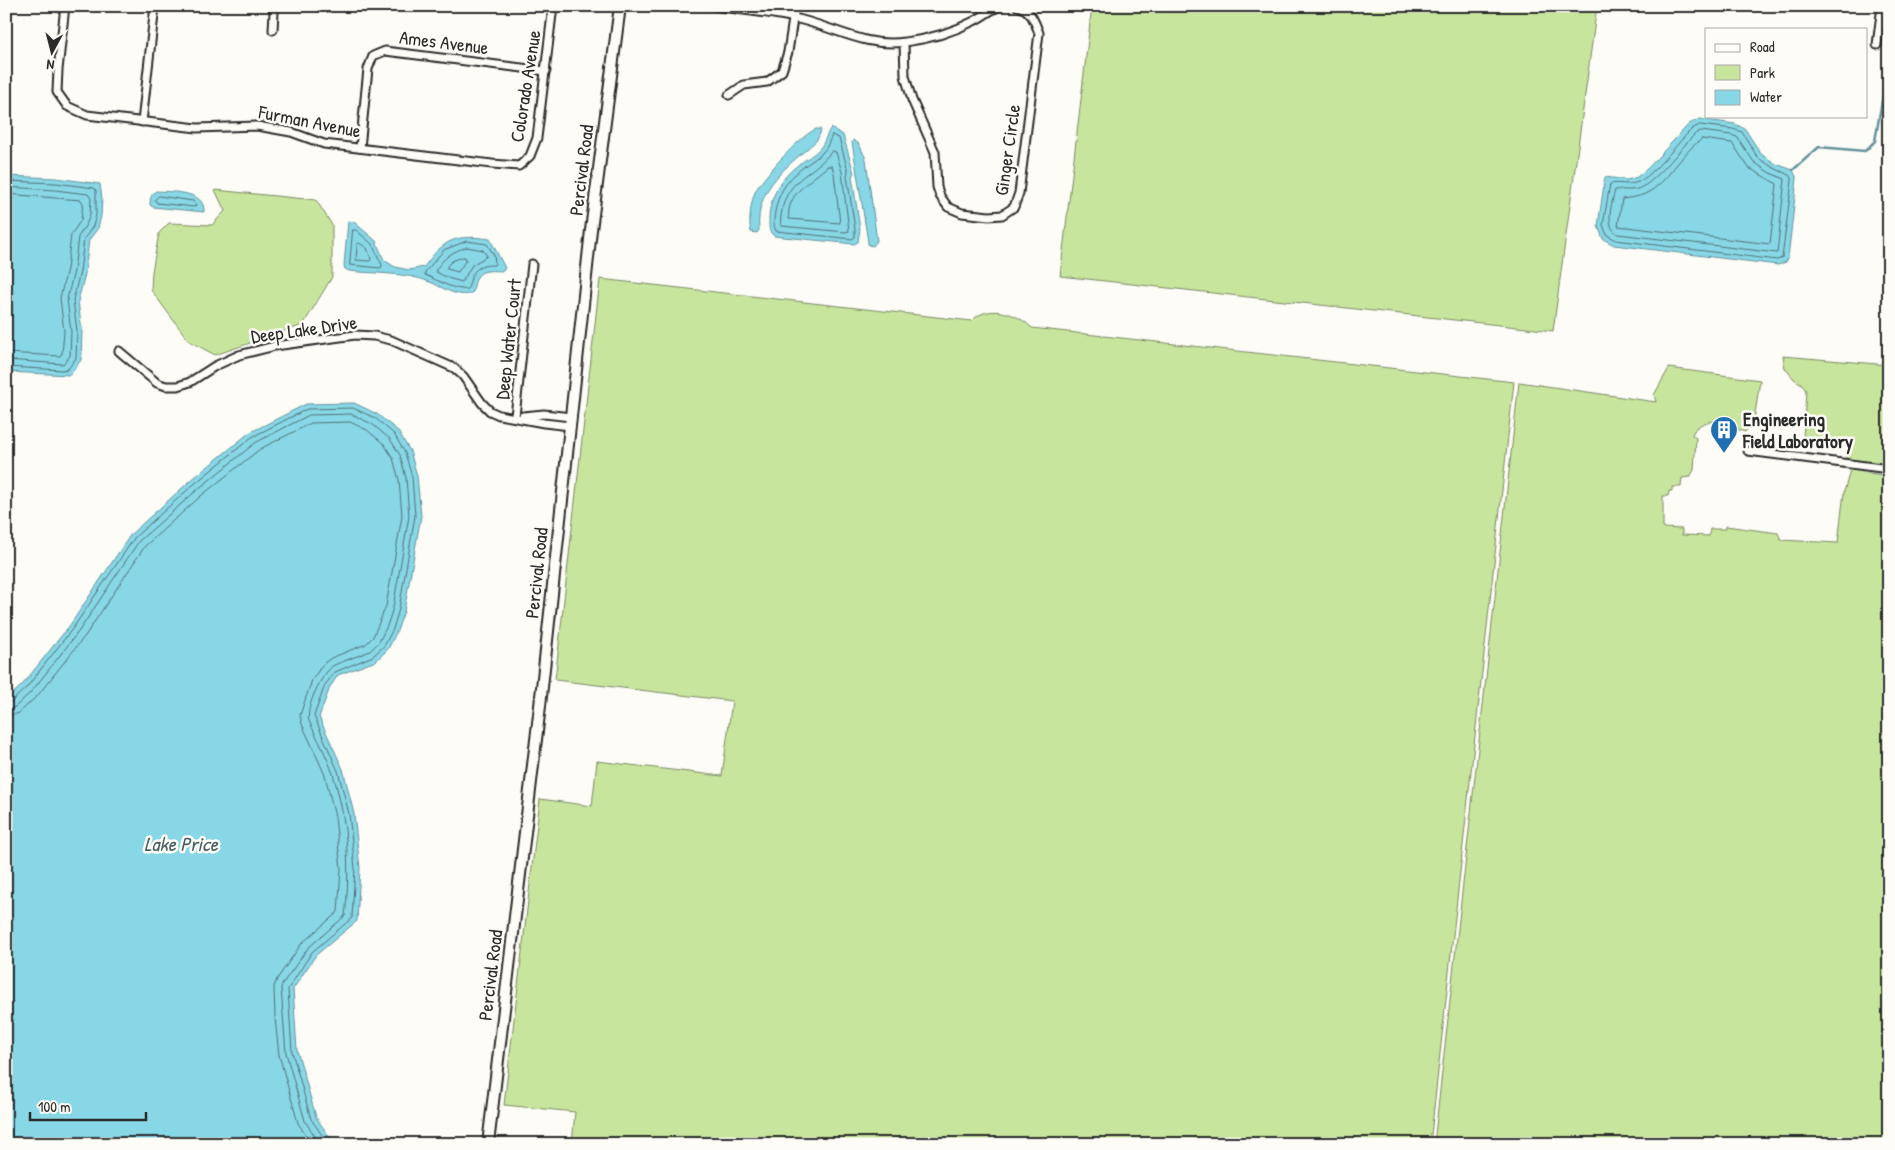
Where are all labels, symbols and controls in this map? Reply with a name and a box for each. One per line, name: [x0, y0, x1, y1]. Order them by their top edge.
street label: Ames Avenue: [398, 24, 490, 60]
north arrow: [28, 28, 78, 78]
street label: Colorado Avenue: [503, 28, 547, 144]
legend: [1705, 28, 1868, 118]
text: Road: [1750, 36, 1775, 57]
text: N: [45, 55, 55, 75]
text: Park: [1750, 62, 1775, 83]
text: Water: [1750, 86, 1782, 107]
street label: Furman Avenue: [256, 98, 364, 144]
street label: Ginger Circle: [988, 102, 1026, 197]
street label: Percival Road: [563, 123, 600, 217]
street label: Deep Water Court: [489, 277, 527, 401]
street label: Deep Lake Drive: [249, 309, 359, 349]
place label: Engineering Field Laboratory: [1742, 406, 1853, 455]
building icon: Engineering Field Laboratory: [1709, 415, 1739, 454]
street label: Percival Road: [518, 526, 554, 620]
water label: Lake Price: [144, 830, 219, 857]
street label: Percival Road: [472, 928, 509, 1022]
scale bar: [30, 1090, 146, 1122]
text: 100 m: [38, 1096, 71, 1117]

